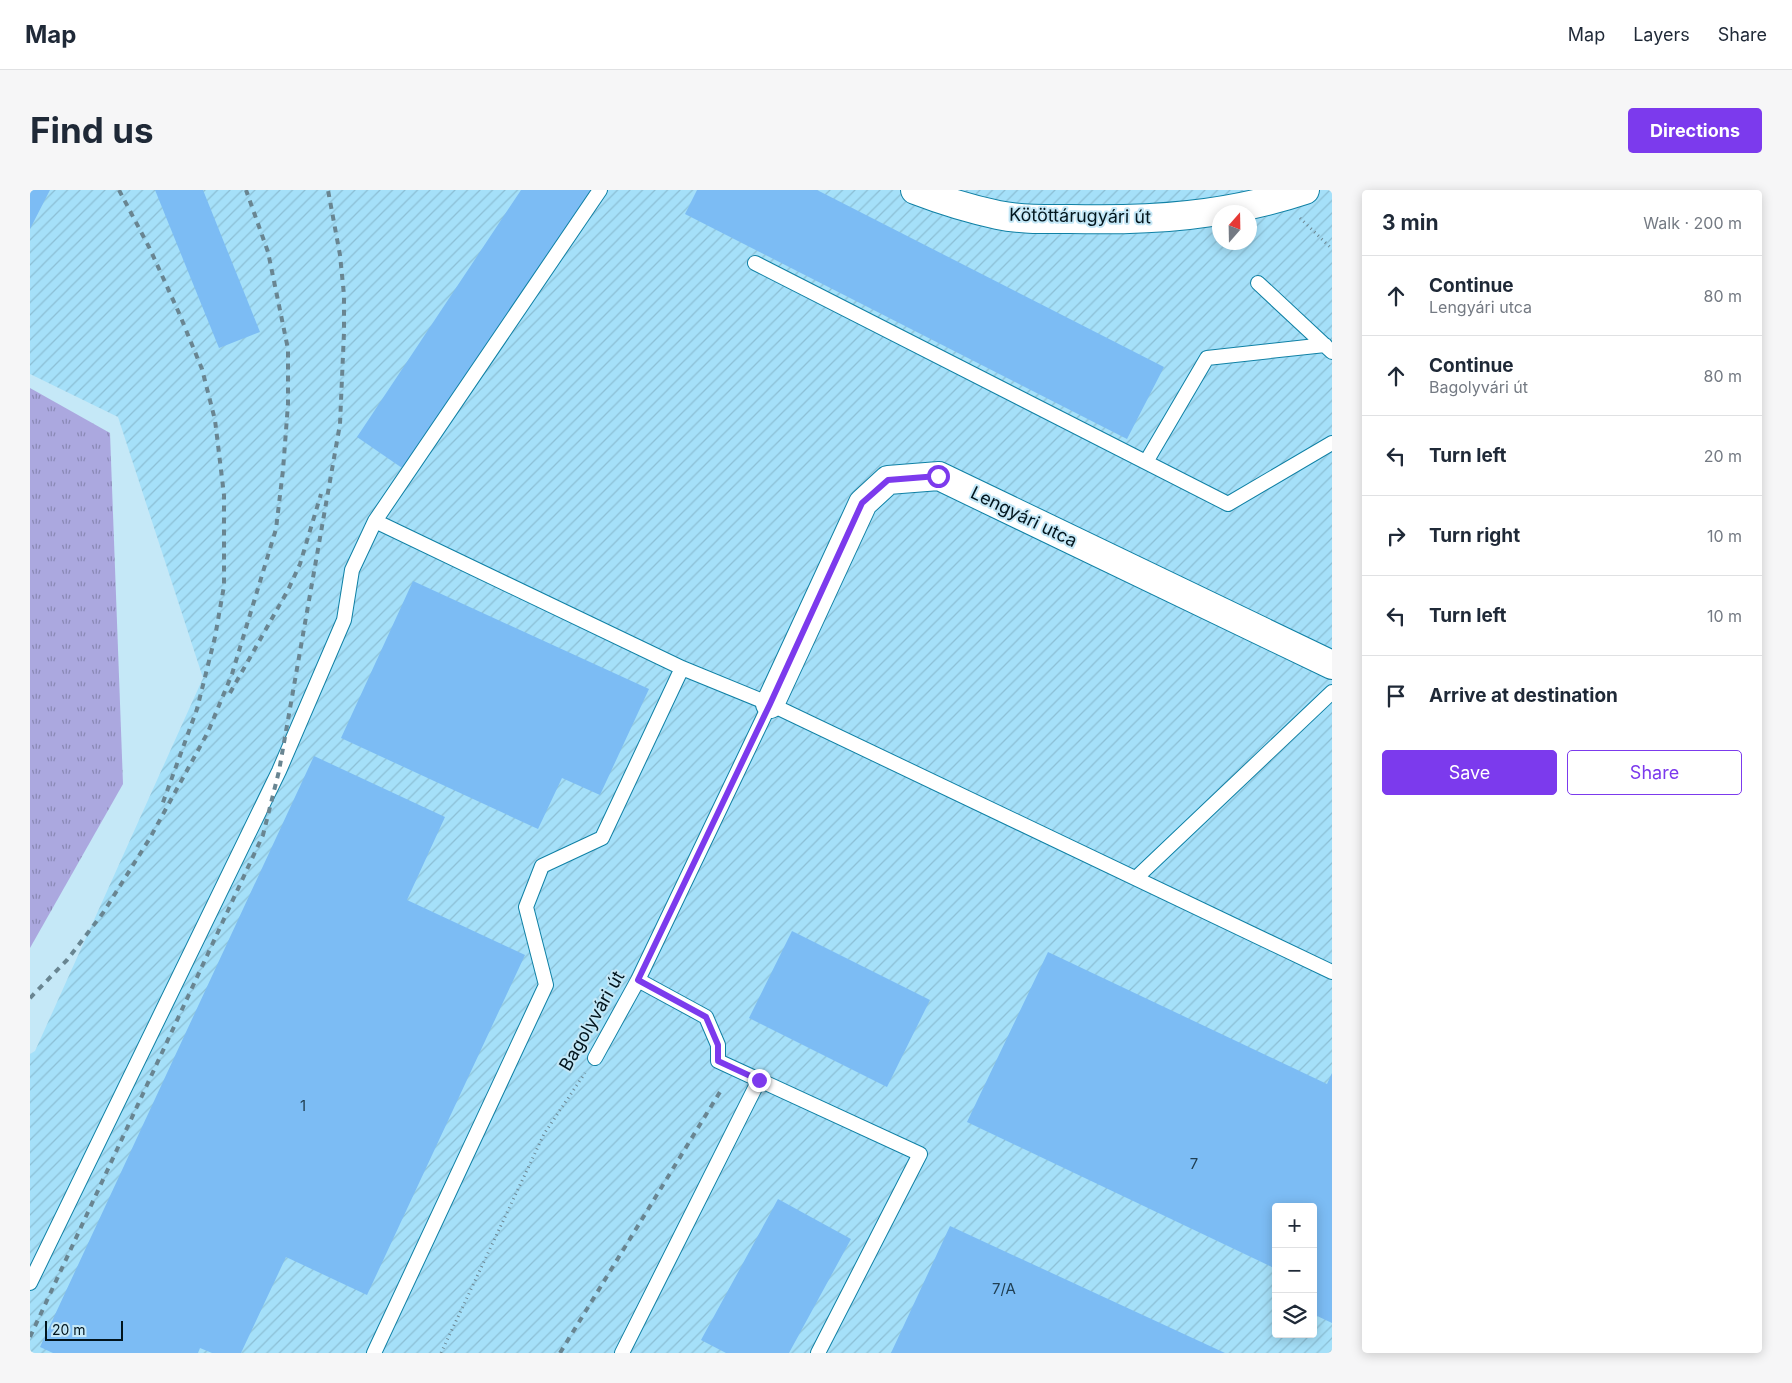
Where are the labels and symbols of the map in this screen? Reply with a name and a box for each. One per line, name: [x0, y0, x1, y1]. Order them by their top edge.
street label: Kötöttárugyári út: [1009, 204, 1151, 227]
north arrow: [1212, 205, 1257, 250]
route start: [927, 465, 950, 488]
street label: Lengyári utca: [968, 482, 1081, 551]
street label: Bagolyvári út: [555, 967, 629, 1074]
route end: [748, 1069, 771, 1092]
house number: 1: [300, 1096, 306, 1115]
house number: 7: [1190, 1154, 1198, 1173]
house number: 7/A: [992, 1279, 1016, 1298]
scale bar: [45, 1318, 122, 1341]

